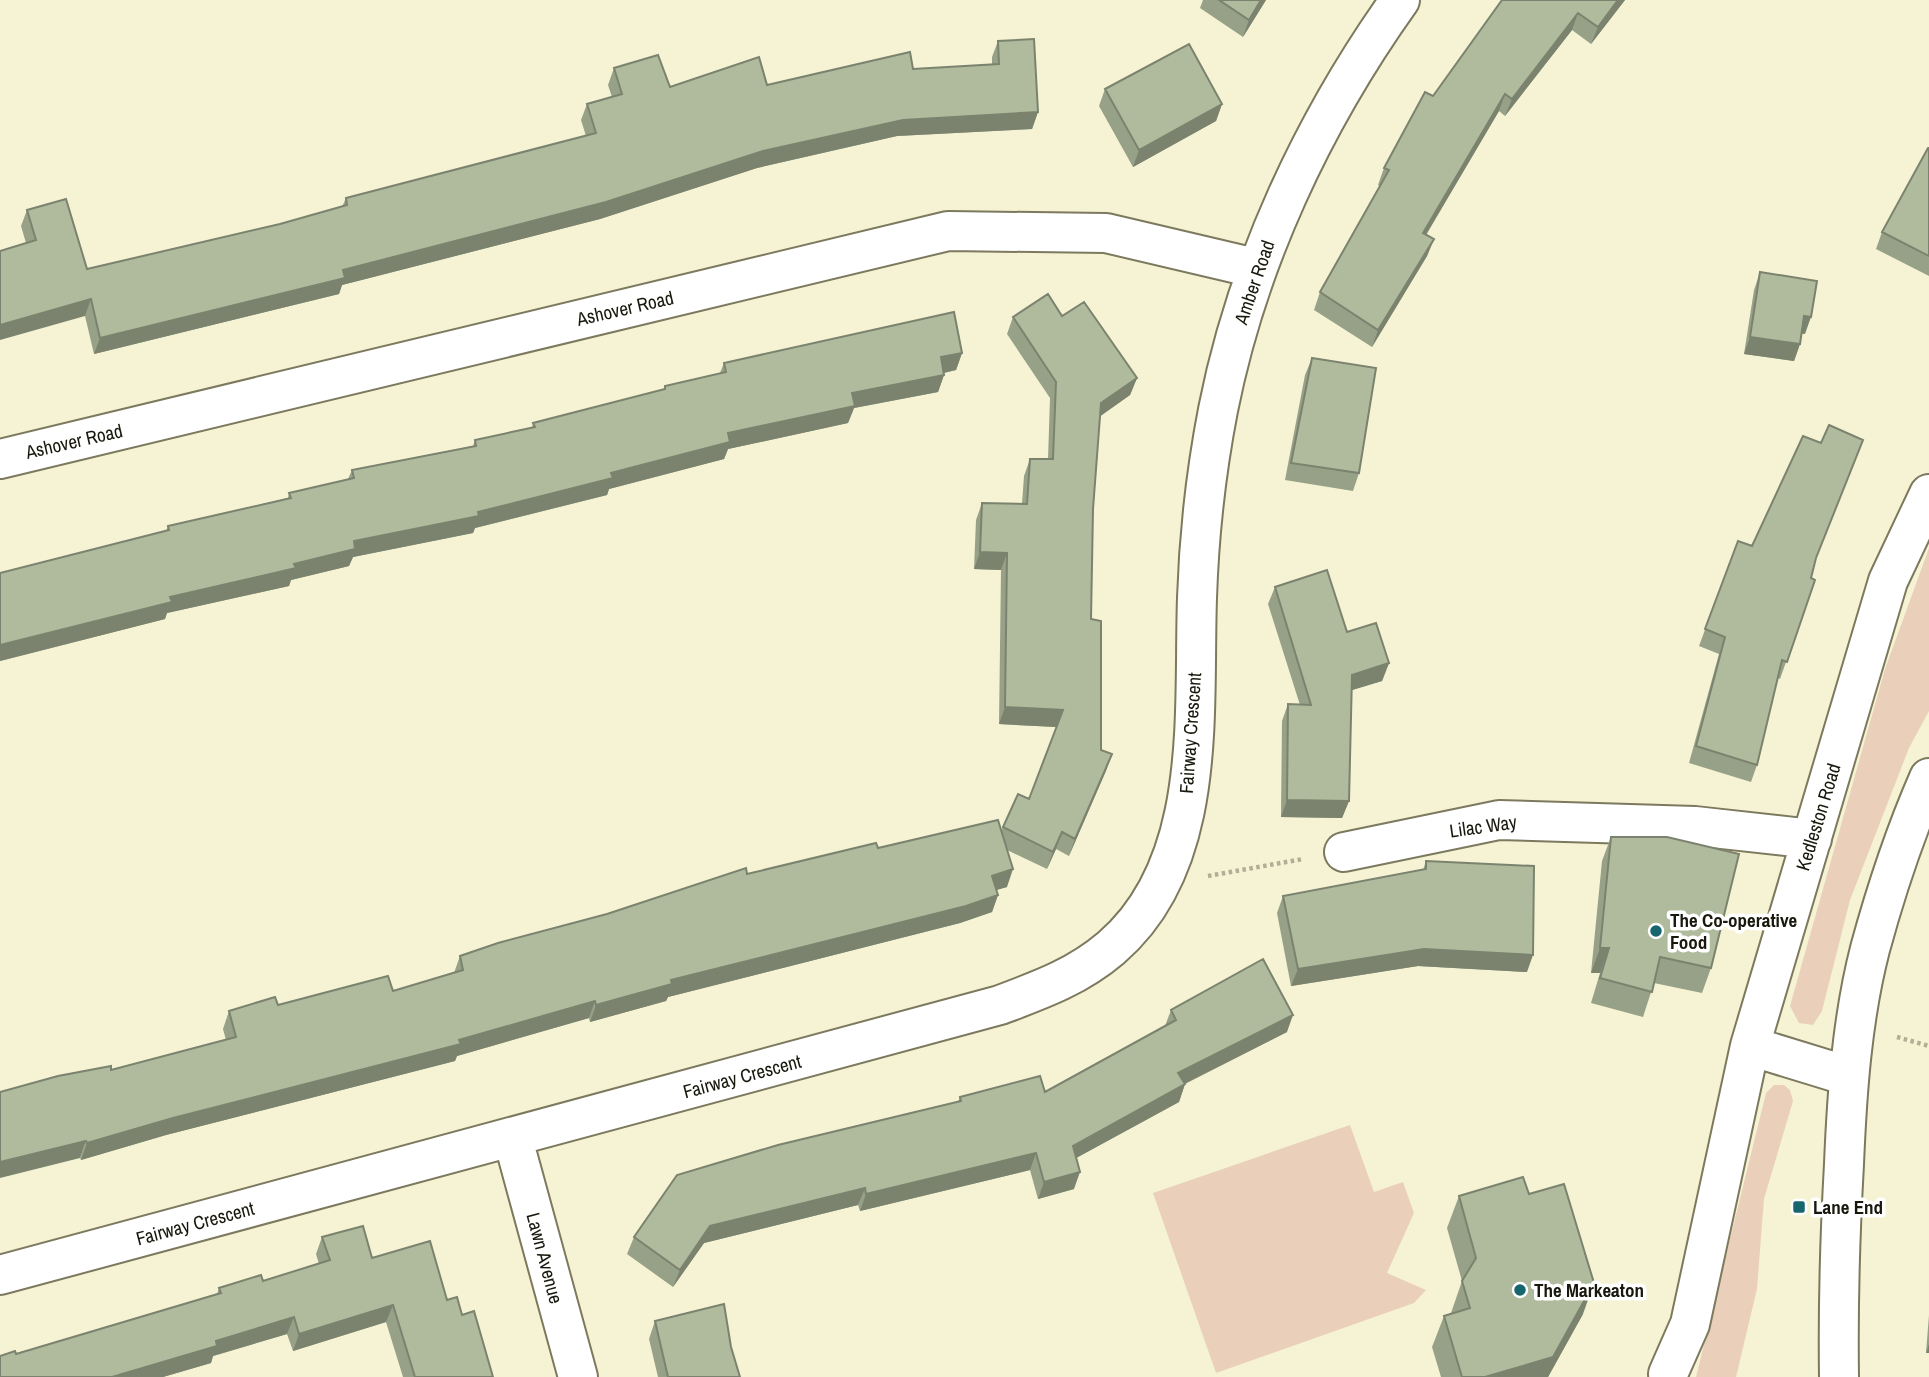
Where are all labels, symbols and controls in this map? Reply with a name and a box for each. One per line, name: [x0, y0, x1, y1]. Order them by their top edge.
street label: Amber Road: [1227, 236, 1281, 329]
street label: Ashover Road: [573, 284, 676, 332]
street label: Ashover Road: [22, 417, 125, 465]
street label: Fairway Crescent: [1173, 671, 1207, 794]
street label: Kedleston Road: [1789, 760, 1847, 874]
street label: Lilac Way: [1448, 808, 1519, 844]
place label: The Co-operative Food: [1670, 907, 1798, 955]
marker: The Co-operative Food: [1648, 923, 1664, 939]
street label: Fairway Crescent: [680, 1048, 805, 1104]
place label: Lane End: [1813, 1194, 1883, 1220]
street label: Fairway Crescent: [133, 1195, 258, 1251]
marker: Lane End: [1791, 1199, 1807, 1215]
street label: Lawn Avenue: [520, 1210, 570, 1306]
place label: The Markeaton: [1534, 1277, 1644, 1303]
marker: The Markeaton: [1512, 1282, 1528, 1298]

